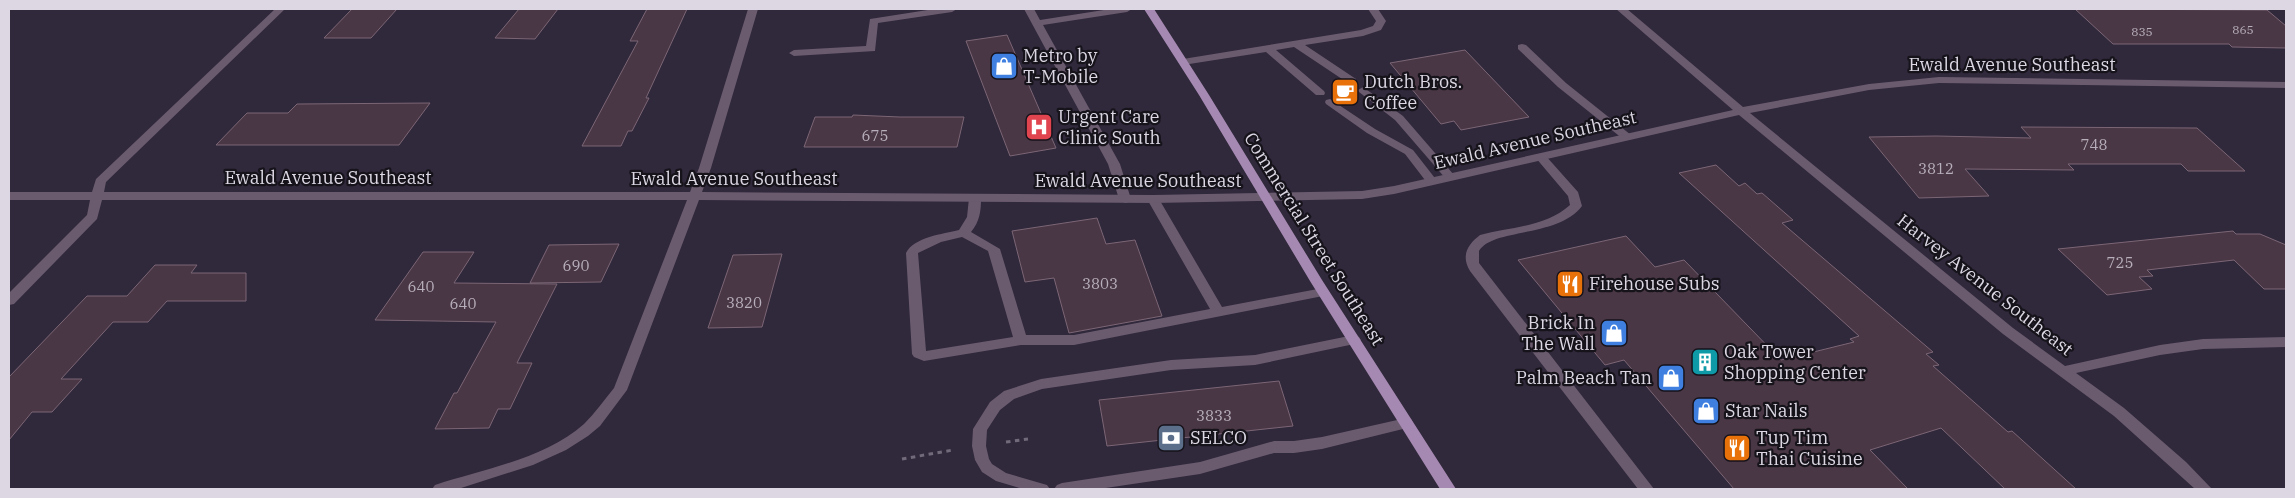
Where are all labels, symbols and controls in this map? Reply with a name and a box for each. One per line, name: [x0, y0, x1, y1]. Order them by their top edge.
house number: 865: [2232, 22, 2254, 37]
house number: 835: [2131, 24, 2153, 39]
place label: Metro by T-Mobile: [1023, 44, 1098, 88]
shop icon: Metro by T-Mobile: [989, 51, 1019, 81]
street label: Ewald Avenue Southeast: [1908, 53, 2116, 76]
place label: Dutch Bros. Coffee: [1364, 70, 1462, 114]
cafe icon: Dutch Bros. Coffee: [1330, 77, 1360, 107]
place label: Urgent Care Clinic South: [1058, 105, 1161, 149]
street label: Ewald Avenue Southeast: [1431, 105, 1638, 174]
hospital icon: Urgent Care Clinic South: [1024, 112, 1054, 142]
house number: 675: [861, 126, 889, 145]
street label: Commercial Street Southeast: [1239, 128, 1390, 349]
house number: 748: [2080, 135, 2108, 154]
house number: 3812: [1918, 159, 1954, 178]
street label: Ewald Avenue Southeast: [224, 166, 432, 189]
street label: Ewald Avenue Southeast: [630, 167, 838, 190]
street label: Ewald Avenue Southeast: [1034, 169, 1242, 192]
street label: Harvey Avenue Southeast: [1893, 209, 2078, 360]
house number: 725: [2106, 253, 2134, 272]
house number: 690: [562, 256, 590, 275]
restaurant icon: Firehouse Subs: [1555, 269, 1585, 299]
place label: Firehouse Subs: [1589, 272, 1720, 295]
house number: 3803: [1082, 274, 1118, 293]
house number: 640: [407, 277, 435, 296]
house number: 3820: [726, 293, 762, 312]
house number: 640: [449, 294, 477, 313]
place label: Brick In The Wall: [1521, 311, 1595, 355]
shop icon: Brick In The Wall: [1599, 318, 1629, 348]
place label: Oak Tower Shopping Center: [1724, 340, 1866, 384]
building icon: Oak Tower Shopping Center: [1690, 347, 1720, 377]
shop icon: Palm Beach Tan: [1656, 363, 1686, 393]
place label: Palm Beach Tan: [1516, 366, 1652, 389]
shop icon: Star Nails: [1691, 396, 1721, 426]
place label: Star Nails: [1725, 399, 1808, 422]
house number: 3833: [1196, 406, 1232, 425]
bank icon: SELCO: [1156, 423, 1186, 453]
place label: SELCO: [1190, 426, 1247, 449]
place label: Tup Tim Thai Cuisine: [1756, 426, 1863, 470]
restaurant icon: Tup Tim Thai Cuisine: [1722, 433, 1752, 463]

